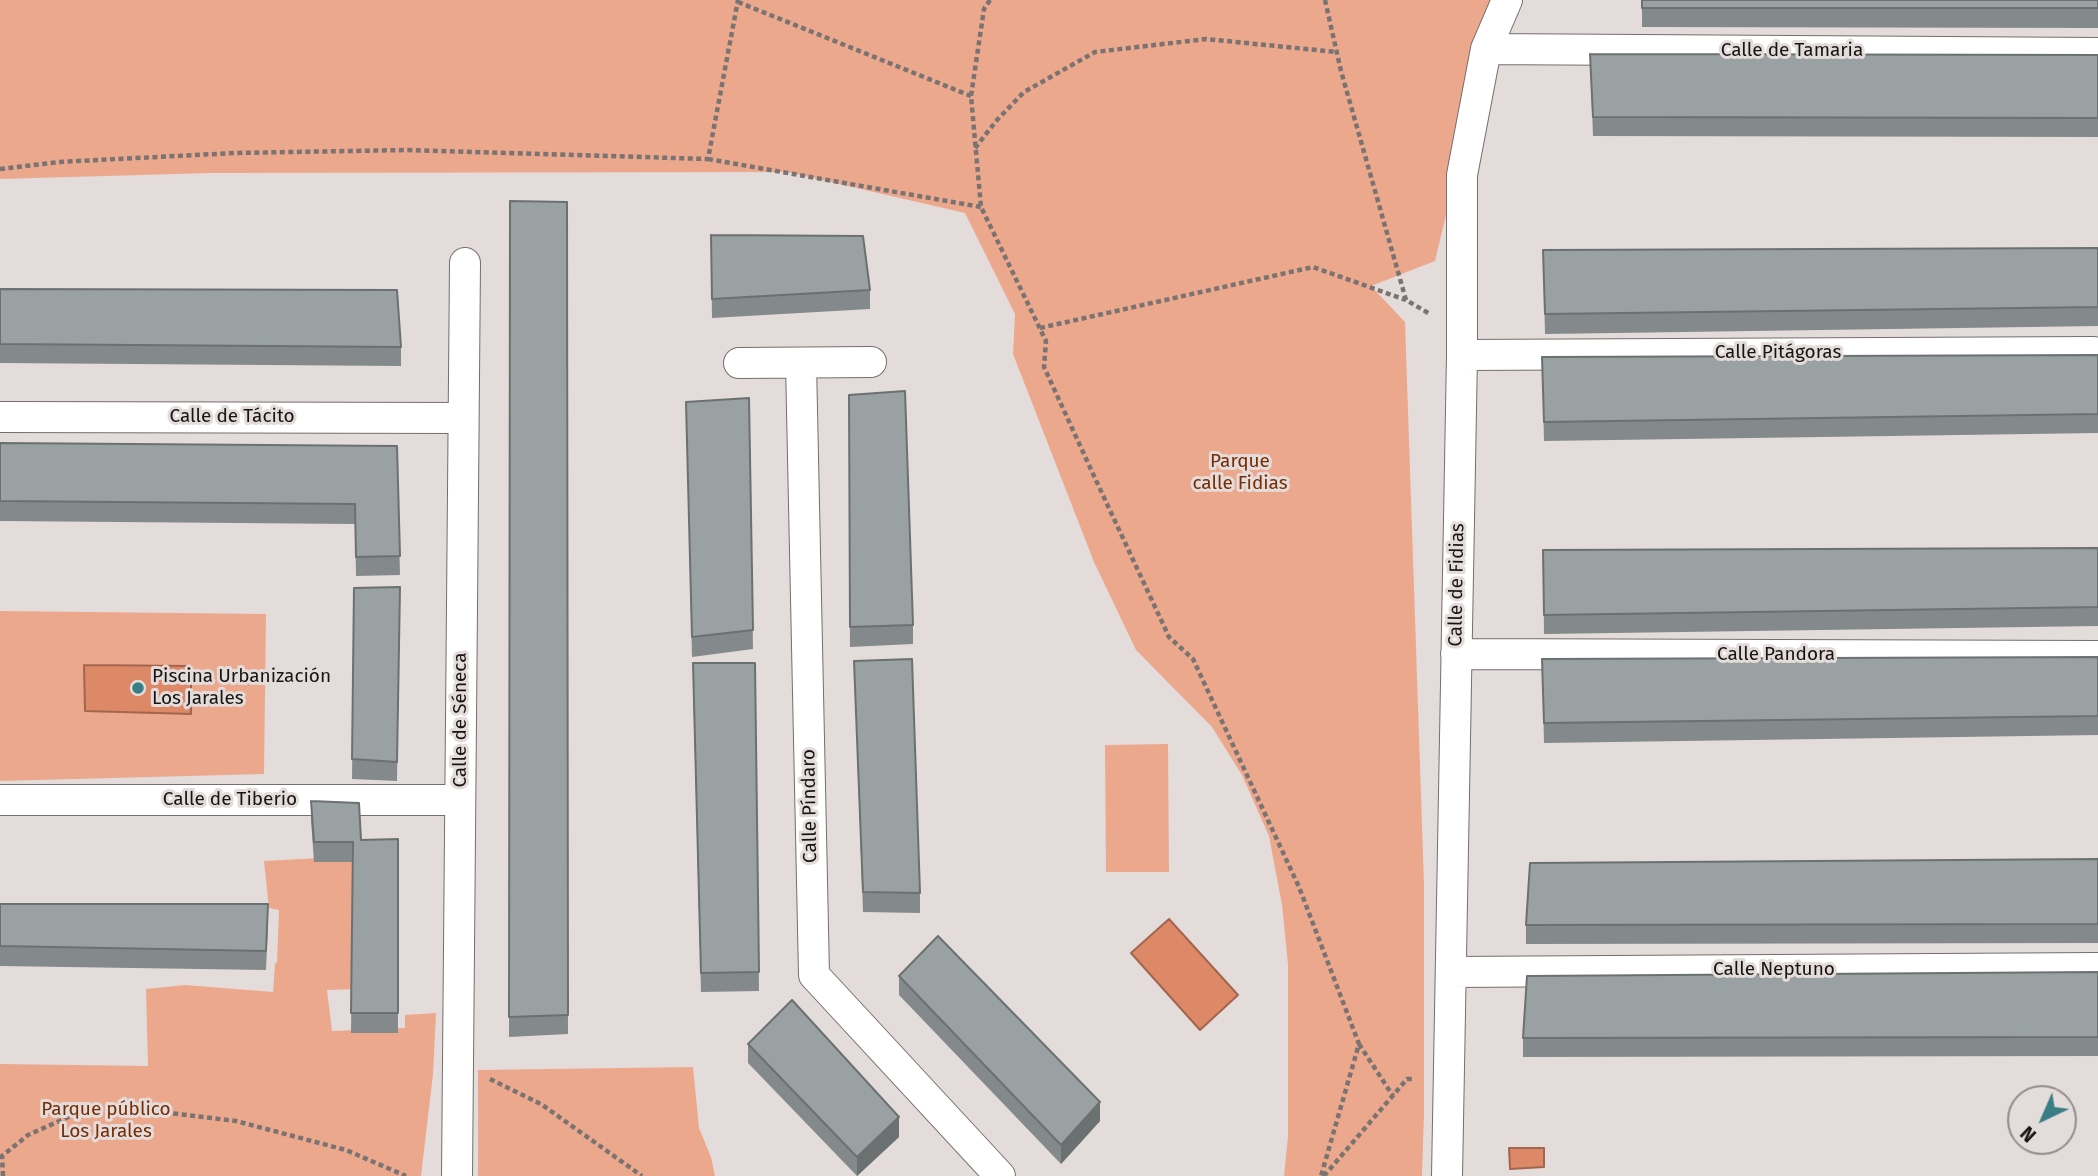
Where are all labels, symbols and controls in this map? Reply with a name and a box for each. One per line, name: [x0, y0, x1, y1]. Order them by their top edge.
street label: Calle de Tamaria: [1721, 40, 1863, 62]
street label: Calle Pitágoras: [1715, 342, 1841, 364]
street label: Calle de Tácito: [169, 406, 295, 428]
park label: Parque calle Fidias: [1192, 451, 1288, 495]
street label: Calle de Fidias: [1445, 523, 1469, 647]
street label: Calle Pandora: [1717, 644, 1835, 666]
street label: Calle de Séneca: [450, 652, 472, 788]
place label: Piscina Urbanización Los Jarales: [152, 666, 331, 710]
marker: Piscina Urbanización Los Jarales: [130, 680, 146, 696]
street label: Calle Píndaro: [798, 749, 822, 863]
street label: Calle de Tiberio: [163, 789, 297, 811]
street label: Calle Neptuno: [1713, 959, 1835, 981]
north arrow: [2007, 1085, 2077, 1155]
park label: Parque público Los Jarales: [41, 1099, 171, 1143]
text: N: [2016, 1121, 2041, 1147]

